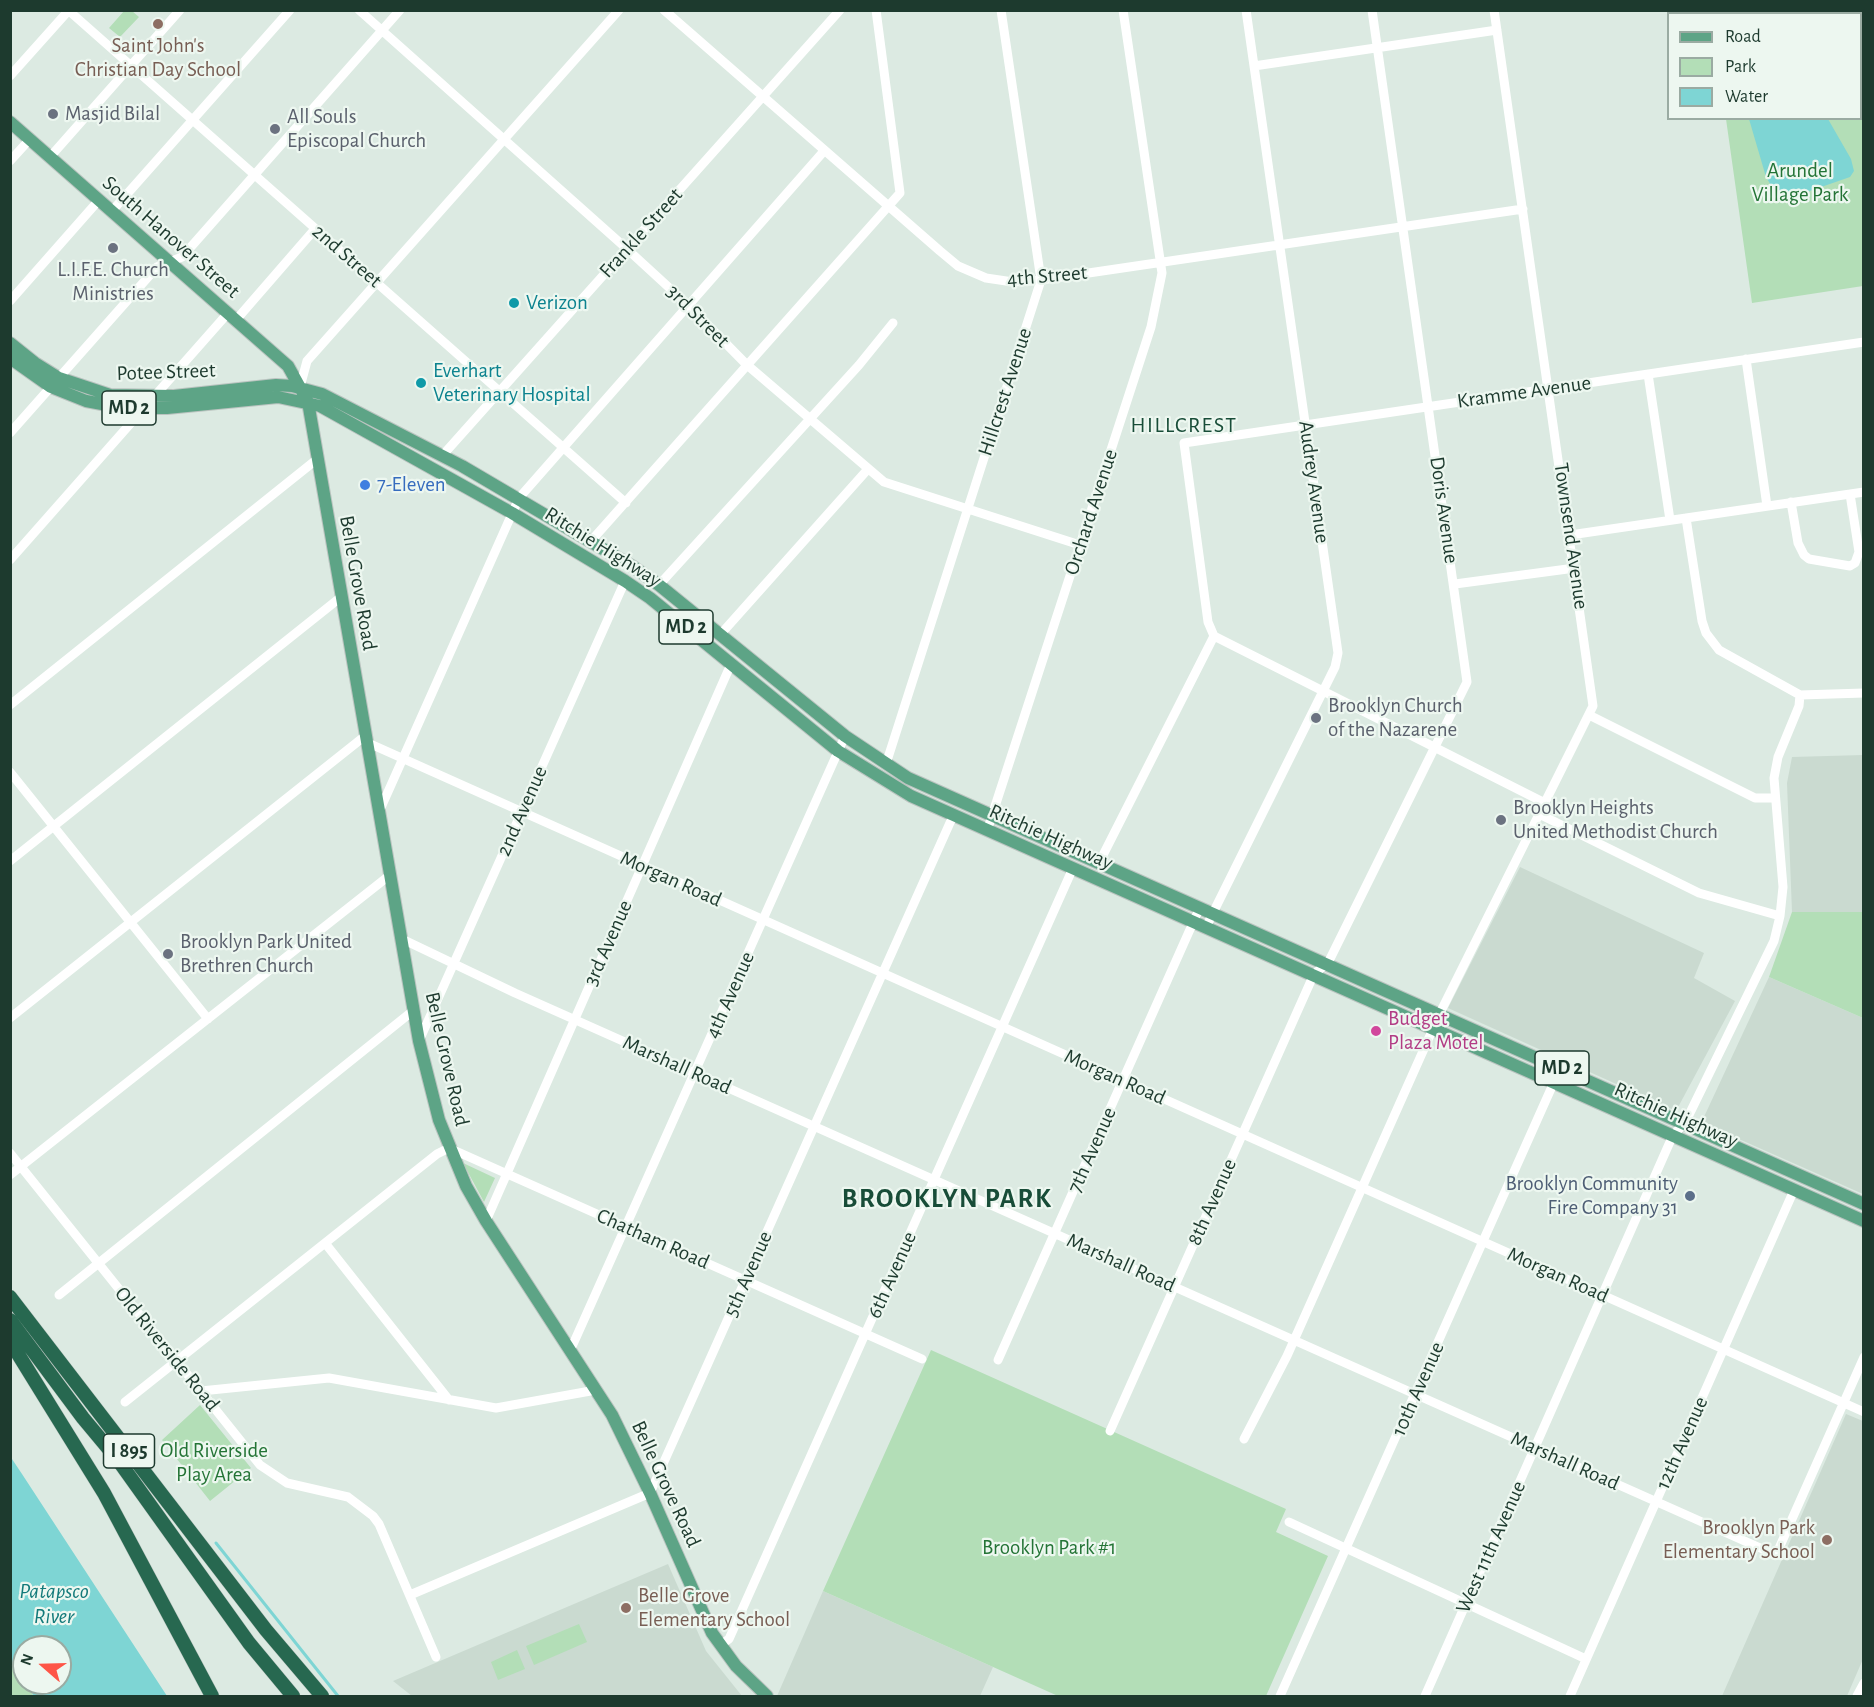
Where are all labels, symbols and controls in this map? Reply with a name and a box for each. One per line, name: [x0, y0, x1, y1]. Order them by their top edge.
legend: [1667, 12, 1862, 120]
marker: Saint John's Christian Day School: [151, 17, 165, 31]
text: Road: [1725, 28, 1761, 46]
place label: Saint John's Christian Day School: [75, 33, 241, 83]
text: Park: [1725, 58, 1756, 76]
text: Water: [1725, 88, 1768, 106]
place label: Masjid Bilal: [65, 101, 160, 127]
place label: All Souls Episcopal Church: [287, 104, 426, 154]
marker: Masjid Bilal: [46, 107, 60, 121]
marker: All Souls Episcopal Church: [268, 122, 282, 136]
park label: Arundel Village Park: [1752, 158, 1848, 208]
street label: South Hanover Street: [97, 170, 245, 304]
street label: Frankle Street: [594, 183, 688, 283]
street label: 2nd Street: [307, 219, 387, 293]
marker: L.I.F.E. Church Ministries: [106, 241, 120, 255]
place label: L.I.F.E. Church Ministries: [57, 257, 169, 307]
street label: 4th Street: [1006, 260, 1088, 292]
street label: 3rd Street: [661, 279, 735, 353]
place label: Verizon: [526, 290, 588, 316]
marker: Verizon: [507, 296, 521, 310]
street label: Hillcrest Avenue: [972, 325, 1038, 459]
street label: Potee Street: [116, 358, 216, 386]
place label: Everhart Veterinary Hospital: [433, 358, 591, 408]
street label: Kramme Avenue: [1455, 370, 1593, 414]
marker: Everhart Veterinary Hospital: [414, 376, 428, 390]
road number: MD 2: [102, 391, 156, 425]
district label: HILLCREST: [1130, 412, 1238, 438]
street label: Audrey Avenue: [1293, 419, 1335, 545]
street label: Orchard Avenue: [1059, 446, 1123, 578]
street label: Doris Avenue: [1424, 455, 1464, 565]
street label: Townsend Avenue: [1548, 461, 1594, 611]
place label: 7-Eleven: [377, 472, 446, 498]
marker: 7-Eleven: [358, 478, 372, 492]
street label: Ritchie Highway: [540, 501, 666, 593]
street label: Belle Grove Road: [334, 513, 382, 653]
road number: MD 2: [659, 610, 713, 644]
place label: Brooklyn Church of the Nazarene: [1328, 693, 1463, 743]
marker: Brooklyn Church of the Nazarene: [1309, 711, 1323, 725]
street label: 2nd Avenue: [491, 762, 553, 860]
place label: Brooklyn Heights United Methodist Church: [1513, 795, 1718, 845]
street label: Ritchie Highway: [985, 798, 1117, 876]
marker: Brooklyn Heights United Methodist Church: [1494, 813, 1508, 827]
street label: Morgan Road: [616, 845, 726, 913]
street label: 3rd Avenue: [578, 896, 638, 990]
place label: Brooklyn Park United Brethren Church: [180, 929, 352, 979]
marker: Brooklyn Park United Brethren Church: [161, 947, 175, 961]
street label: 4th Avenue: [700, 948, 760, 1042]
street label: Belle Grove Road: [419, 990, 475, 1128]
place label: Budget Plaza Motel: [1388, 1006, 1483, 1056]
marker: Budget Plaza Motel: [1369, 1024, 1383, 1038]
street label: Marshall Road: [619, 1030, 735, 1100]
street label: Morgan Road: [1060, 1043, 1170, 1111]
road number: MD 2: [1535, 1051, 1589, 1085]
street label: Ritchie Highway: [1610, 1076, 1742, 1154]
street label: 7th Avenue: [1062, 1103, 1122, 1197]
street label: 8th Avenue: [1182, 1155, 1242, 1249]
place label: Brooklyn Community Fire Company 31: [1505, 1171, 1678, 1221]
district label: BROOKLYN PARK: [842, 1183, 1052, 1215]
marker: Brooklyn Community Fire Company 31: [1683, 1189, 1697, 1203]
street label: Chatham Road: [593, 1203, 713, 1275]
street label: 5th Avenue: [718, 1227, 778, 1321]
street label: 6th Avenue: [862, 1228, 922, 1322]
street label: Marshall Road: [1063, 1228, 1179, 1298]
street label: Morgan Road: [1503, 1241, 1613, 1309]
street label: Old Riverside Road: [109, 1282, 225, 1416]
street label: 10th Avenue: [1386, 1338, 1450, 1440]
street label: 12th Avenue: [1650, 1393, 1714, 1493]
street label: Belle Grove Road: [626, 1417, 706, 1551]
street label: Marshall Road: [1507, 1426, 1623, 1496]
road number: I 895: [104, 1434, 154, 1468]
park label: Old Riverside Play Area: [160, 1438, 268, 1488]
street label: West 11th Avenue: [1451, 1477, 1531, 1617]
place label: Brooklyn Park Elementary School: [1663, 1515, 1815, 1565]
marker: Brooklyn Park Elementary School: [1820, 1533, 1834, 1547]
park label: Brooklyn Park #1: [982, 1535, 1116, 1561]
water label: Patapsco River: [19, 1578, 89, 1630]
place label: Belle Grove Elementary School: [638, 1583, 790, 1633]
marker: Belle Grove Elementary School: [619, 1601, 633, 1615]
north arrow: [12, 1635, 72, 1695]
text: N: [18, 1652, 36, 1667]

